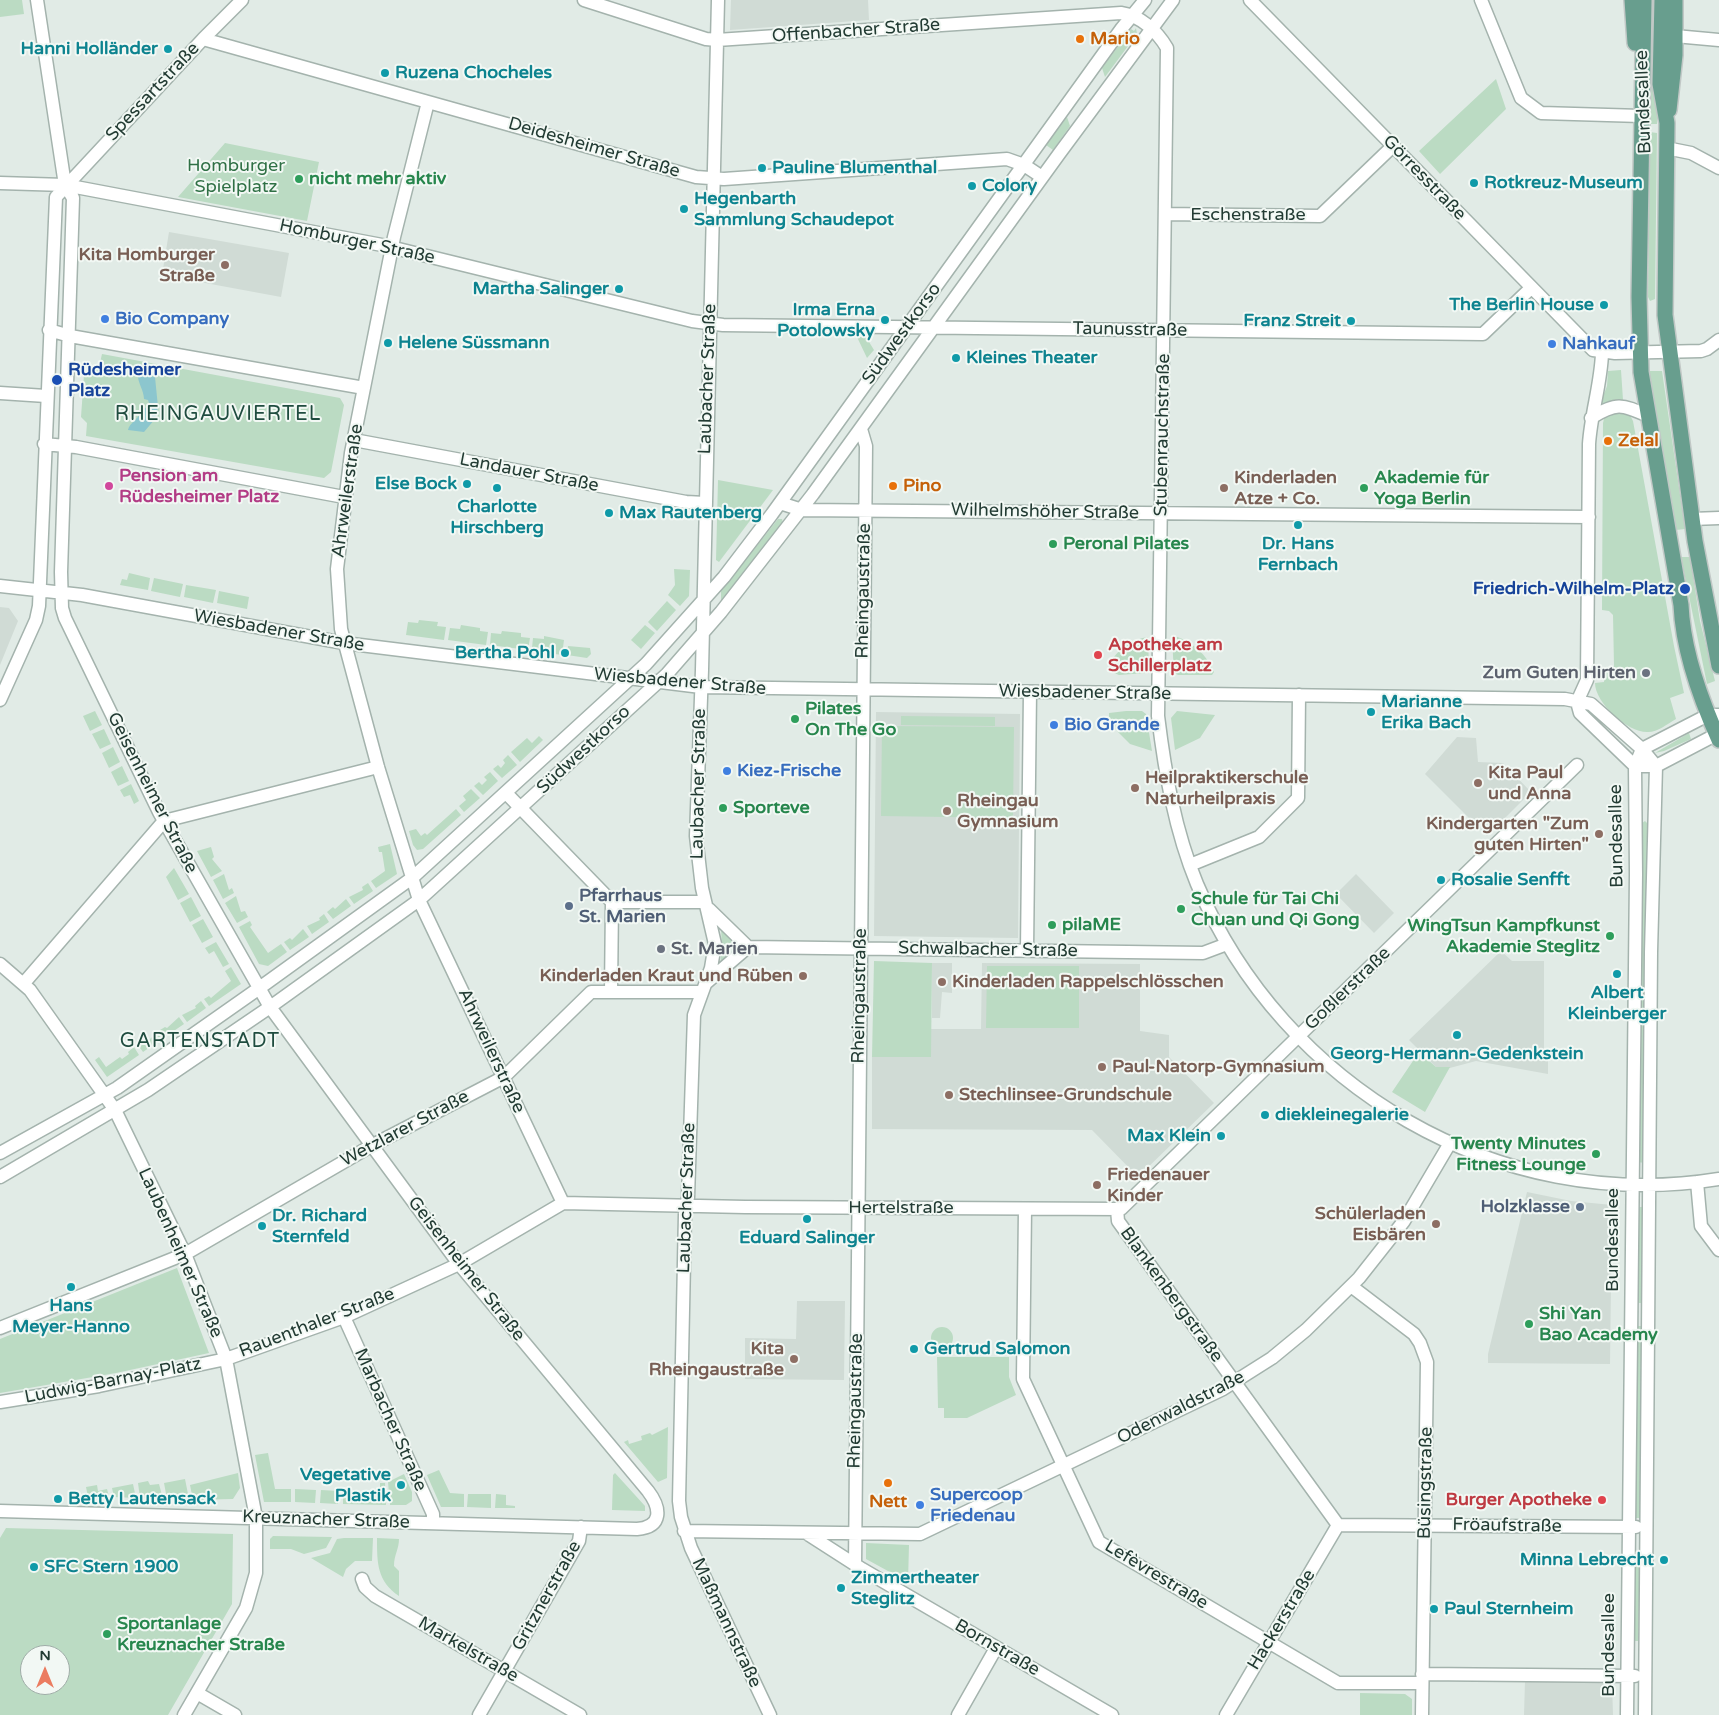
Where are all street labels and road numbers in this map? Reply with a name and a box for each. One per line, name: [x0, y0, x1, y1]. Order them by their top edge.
street label: Offenbacher Straße: [771, 14, 941, 48]
street label: Spessartstraße: [102, 38, 204, 146]
street label: Bundesallee: [1631, 50, 1657, 154]
street label: Deidesheimer Straße: [506, 113, 682, 183]
street label: Görresstraße: [1378, 131, 1470, 225]
street label: Eschenstraße: [1190, 204, 1306, 226]
street label: Homburger Straße: [277, 215, 437, 269]
street label: Südwestkorso: [858, 279, 946, 389]
street label: Laubacher Straße: [695, 303, 721, 455]
street label: Taunusstraße: [1073, 318, 1187, 342]
street label: Stubenrauchstraße: [1151, 353, 1175, 517]
street label: Ahrweilerstraße: [328, 423, 368, 559]
street label: Landauer Straße: [458, 449, 600, 497]
street label: Wilhelmshöher Straße: [951, 500, 1139, 524]
street label: Rheingaustraße: [852, 523, 876, 659]
street label: Wiesbadener Straße: [192, 605, 366, 657]
street label: Wiesbadener Straße: [593, 664, 767, 700]
street label: Wiesbadener Straße: [998, 681, 1172, 705]
street label: Südwestkorso: [533, 701, 635, 799]
street label: Laubacher Straße: [687, 708, 711, 860]
street label: Geisenheimer Straße: [102, 709, 202, 877]
street label: Bundesallee: [1605, 784, 1629, 888]
street label: Rheingaustraße: [848, 928, 872, 1064]
street label: Schwalbacher Straße: [898, 938, 1078, 962]
street label: Goßlerstraße: [1301, 943, 1395, 1035]
street label: Ahrweilerstraße: [453, 985, 529, 1117]
street label: Wetzlarer Straße: [337, 1086, 473, 1172]
street label: Laubacher Straße: [674, 1122, 700, 1274]
street label: Laubenheimer Straße: [133, 1165, 227, 1341]
street label: Bundesallee: [1602, 1188, 1624, 1292]
street label: Geisenheimer Straße: [403, 1192, 529, 1346]
street label: Hertelstraße: [848, 1197, 954, 1219]
street label: Blankenbergstraße: [1115, 1223, 1227, 1367]
street label: Rauenthaler Straße: [236, 1283, 398, 1363]
street label: Rheingaustraße: [844, 1333, 868, 1469]
street label: Marbacher Straße: [349, 1345, 431, 1495]
street label: Ludwig-Barnay-Platz: [23, 1353, 203, 1409]
street label: Odenwaldstraße: [1114, 1367, 1248, 1449]
street label: Büsingstraße: [1414, 1427, 1438, 1539]
street label: Kreuznacher Straße: [242, 1506, 410, 1534]
street label: Fröaufstraße: [1452, 1514, 1562, 1538]
street label: Lefèvrestraße: [1100, 1536, 1212, 1614]
street label: Gritznerstraße: [508, 1537, 586, 1655]
street label: Maßmannstraße: [687, 1555, 765, 1691]
street label: Hackerstraße: [1243, 1566, 1321, 1674]
street label: Bundesallee: [1598, 1593, 1620, 1697]
street label: Markelstraße: [414, 1613, 522, 1687]
street label: Bornstraße: [951, 1615, 1043, 1681]

